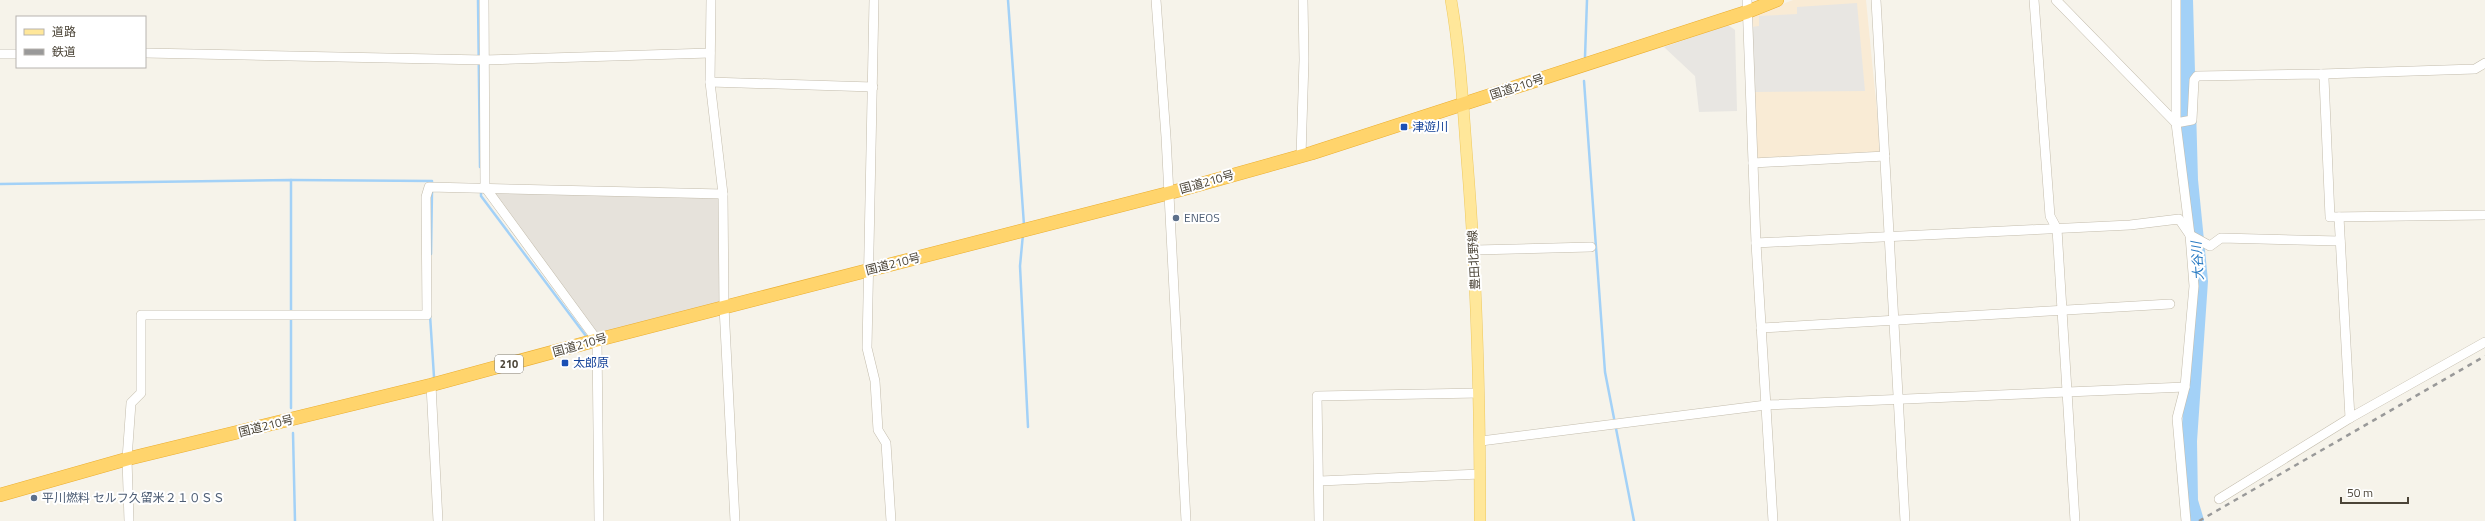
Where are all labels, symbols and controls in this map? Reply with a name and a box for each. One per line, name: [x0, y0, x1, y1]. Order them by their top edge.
legend: [16, 16, 146, 68]
text: 道路: [52, 22, 76, 41]
text: 鉄道: [52, 42, 76, 61]
street label: 国道210号: [1487, 69, 1546, 104]
place label: 津遊川: [1412, 117, 1448, 136]
marker: 津遊川: [1399, 122, 1409, 132]
street label: 国道210号: [1177, 165, 1236, 198]
place label: ENEOS: [1184, 208, 1220, 227]
marker: ENEOS: [1171, 213, 1181, 223]
street label: 豊田北野線: [1462, 230, 1485, 290]
water label: 大谷川: [2186, 239, 2208, 281]
street label: 国道210号: [863, 248, 922, 280]
street label: 国道210号: [550, 328, 609, 361]
place label: 太郎原: [573, 353, 609, 372]
road number: 210: [495, 355, 523, 373]
marker: 太郎原: [560, 358, 570, 368]
street label: 国道210号: [236, 410, 295, 442]
scale bar: [2341, 479, 2408, 505]
text: 50 m: [2347, 483, 2373, 502]
place label: 平川燃料 セルフ久留米２１０ＳＳ: [42, 488, 225, 507]
marker: 平川燃料 セルフ久留米２１０ＳＳ: [29, 493, 39, 503]

